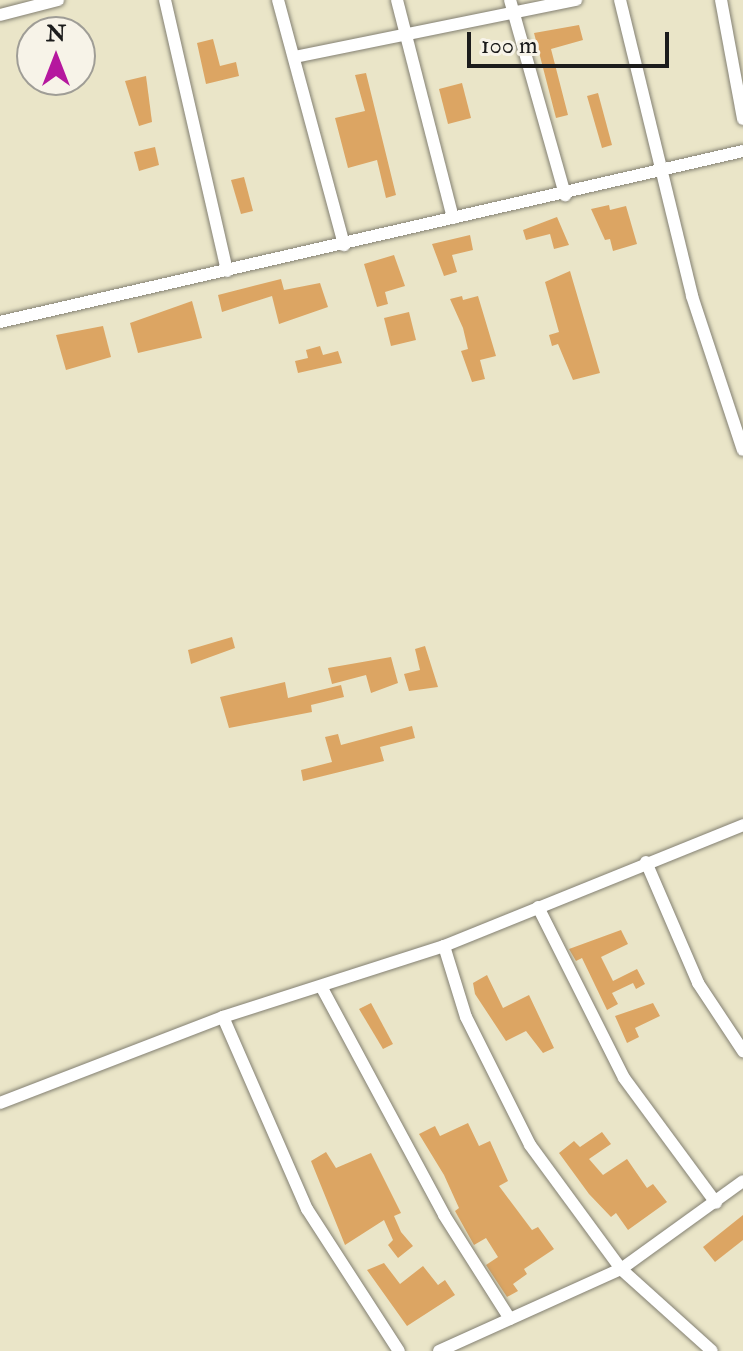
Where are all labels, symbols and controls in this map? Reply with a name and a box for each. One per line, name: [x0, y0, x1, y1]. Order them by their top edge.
north arrow: [16, 16, 96, 96]
scale bar: [471, 16, 673, 66]
text: N: [46, 20, 66, 48]
text: 100 m: [481, 30, 538, 61]

